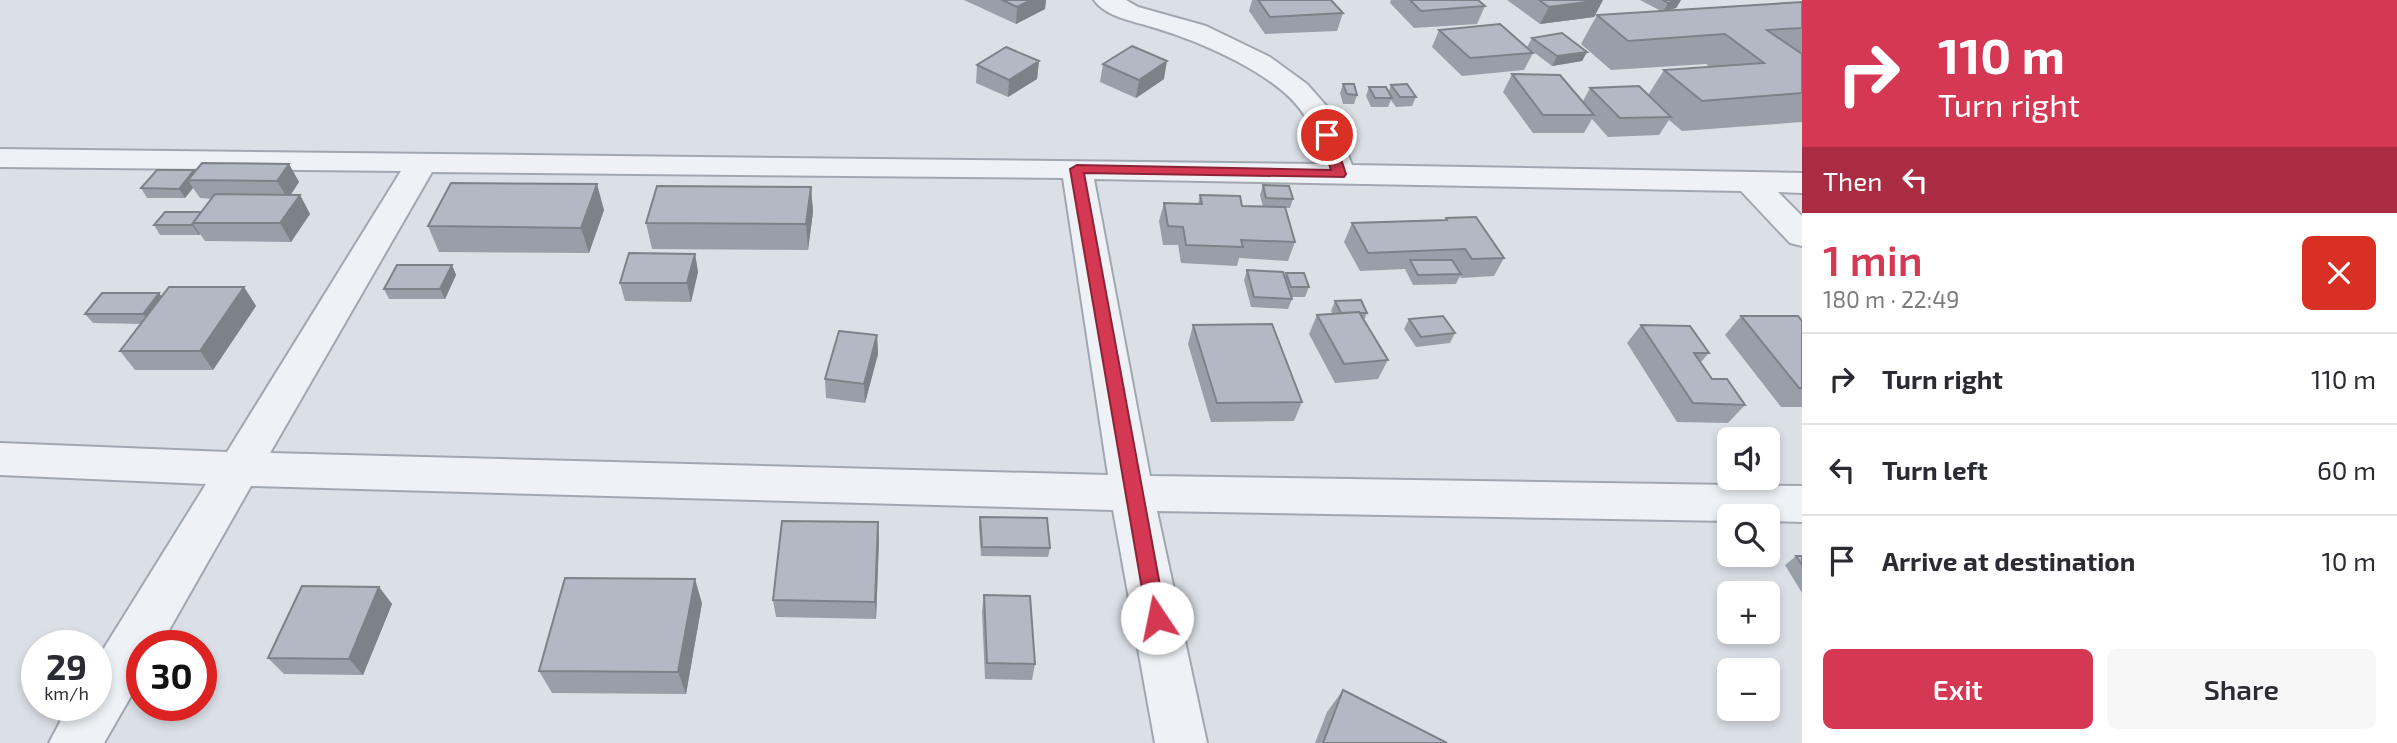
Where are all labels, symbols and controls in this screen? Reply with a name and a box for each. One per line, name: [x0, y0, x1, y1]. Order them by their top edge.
text: 110 m: [1938, 25, 2065, 84]
icon: right: [1823, 28, 1914, 119]
text: Turn right: [1938, 85, 2080, 123]
pin: [1297, 105, 1357, 165]
icon: arrive: [1308, 116, 1346, 154]
icon: left: [1896, 161, 1934, 199]
text: Then: [1823, 165, 1882, 196]
text: 1 min: [1823, 234, 1923, 284]
button: close: [2302, 236, 2376, 310]
text: 180 m · 22:49: [1823, 285, 1960, 313]
icon: right: [1823, 360, 1861, 398]
text: Turn right: [1882, 363, 2003, 394]
text: 110 m: [2311, 363, 2376, 394]
map controls: [1717, 427, 1780, 721]
button: sound: [1717, 427, 1780, 490]
icon: left: [1823, 451, 1861, 489]
text: Turn left: [1882, 454, 1988, 485]
text: 60 m: [2317, 454, 2376, 485]
button: search: [1717, 504, 1780, 567]
icon: arrive: [1823, 542, 1861, 580]
text: Arrive at destination: [1882, 545, 2135, 576]
text: 10 m: [2321, 545, 2376, 576]
position arrow: [1120, 581, 1194, 655]
button: +: [1717, 581, 1780, 644]
speed limit sign: 30: [126, 630, 217, 721]
text: 29: [46, 645, 87, 687]
button: Exit: [1823, 649, 2093, 729]
button: Share: [2107, 649, 2376, 729]
button: −: [1717, 658, 1780, 721]
text: km/h: [44, 682, 89, 704]

